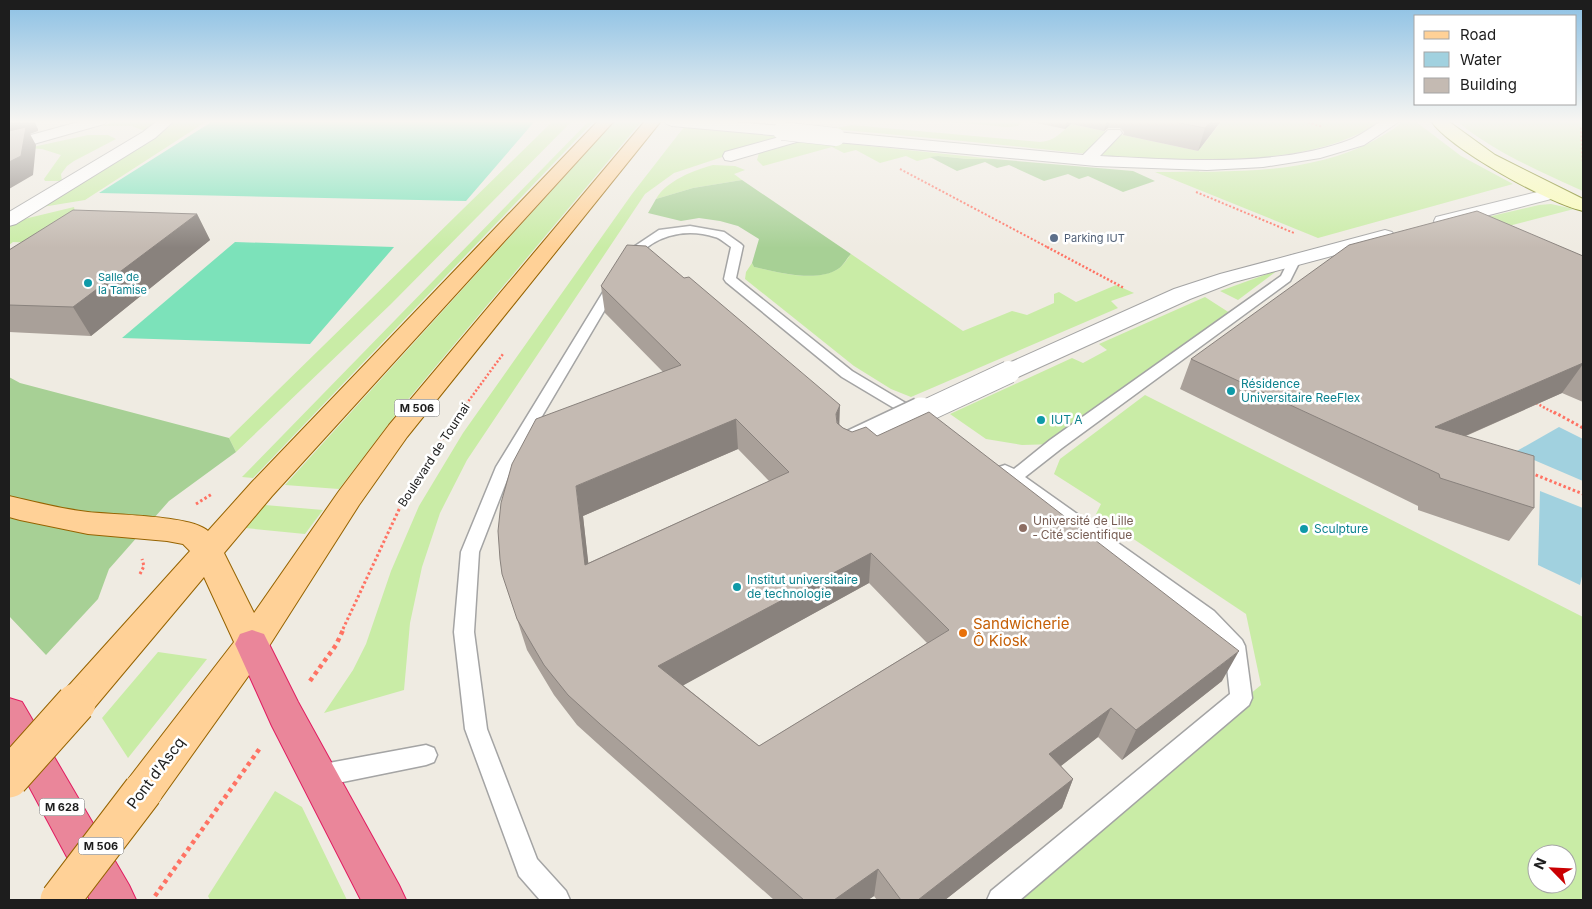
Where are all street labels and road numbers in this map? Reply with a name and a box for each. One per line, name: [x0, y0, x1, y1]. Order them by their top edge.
road number: M 506: [394, 399, 440, 416]
street label: Boulevard de Tournai: [394, 400, 473, 509]
street label: Pont d'Ascq: [122, 733, 189, 812]
road number: M 628: [40, 799, 84, 816]
road number: M 506: [78, 838, 124, 854]

